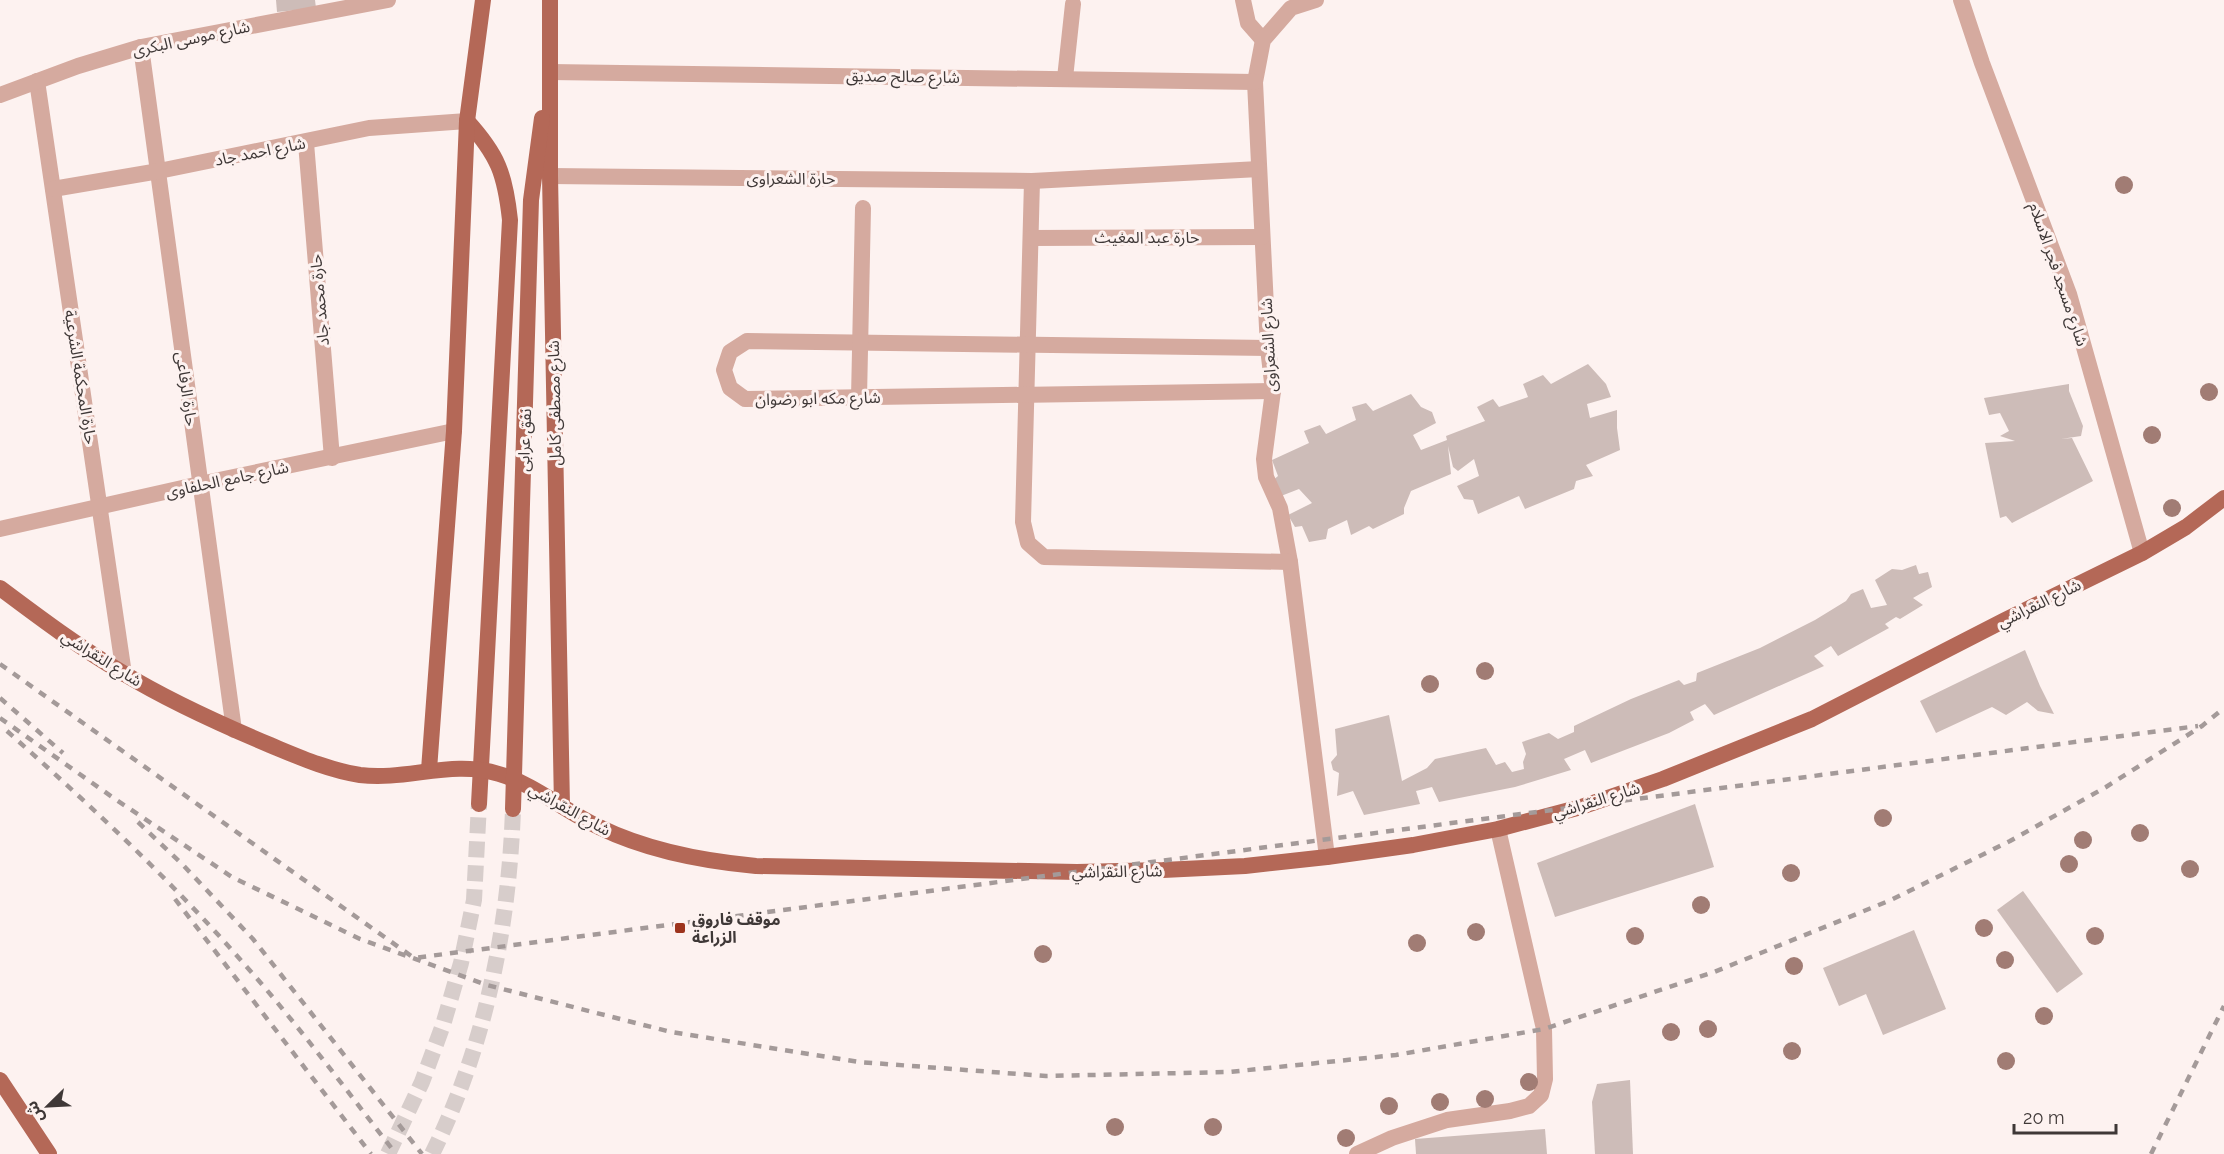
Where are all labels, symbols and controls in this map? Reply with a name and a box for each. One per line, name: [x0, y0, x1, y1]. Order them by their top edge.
street label: شارع موسى البكرى: [131, 17, 252, 63]
street label: شارع صالح صديق: [846, 66, 960, 90]
street label: شارع احمد جاد: [213, 133, 308, 173]
street label: حارة الشعراوى: [747, 169, 835, 188]
street label: شارع مسجد فجر الاسلام: [2022, 200, 2092, 350]
street label: حارة عبد المغيث: [1094, 228, 1200, 247]
street label: حارة محمد جاد: [306, 253, 333, 347]
street label: شارع الشعراوى: [1257, 297, 1283, 393]
street label: حارة المحكمة الشرعية: [61, 309, 101, 446]
street label: شارع مصطفى كامل: [544, 340, 568, 466]
street label: حارة الرفاعى: [172, 350, 201, 428]
street label: شارع مكه ابو رضوان: [755, 388, 881, 412]
street label: نفق عرابى: [514, 408, 536, 472]
street label: شارع جامع الحلفاوى: [164, 457, 291, 505]
street label: شارع النقراشي: [1994, 575, 2085, 635]
street label: شارع النقراشي: [57, 626, 145, 693]
street label: شارع النقراشي: [1550, 778, 1643, 826]
street label: شارع النقراشي: [524, 779, 614, 842]
street label: شارع النقراشي: [1071, 861, 1163, 885]
place label: موقف فاروق الزراعة: [692, 910, 780, 947]
marker: موقف فاروق الزراعة: [673, 921, 687, 935]
north arrow: [18, 1076, 78, 1136]
scale bar: [2014, 1097, 2116, 1135]
text: ش: [22, 1098, 48, 1126]
text: 20 m: [2023, 1107, 2065, 1128]

